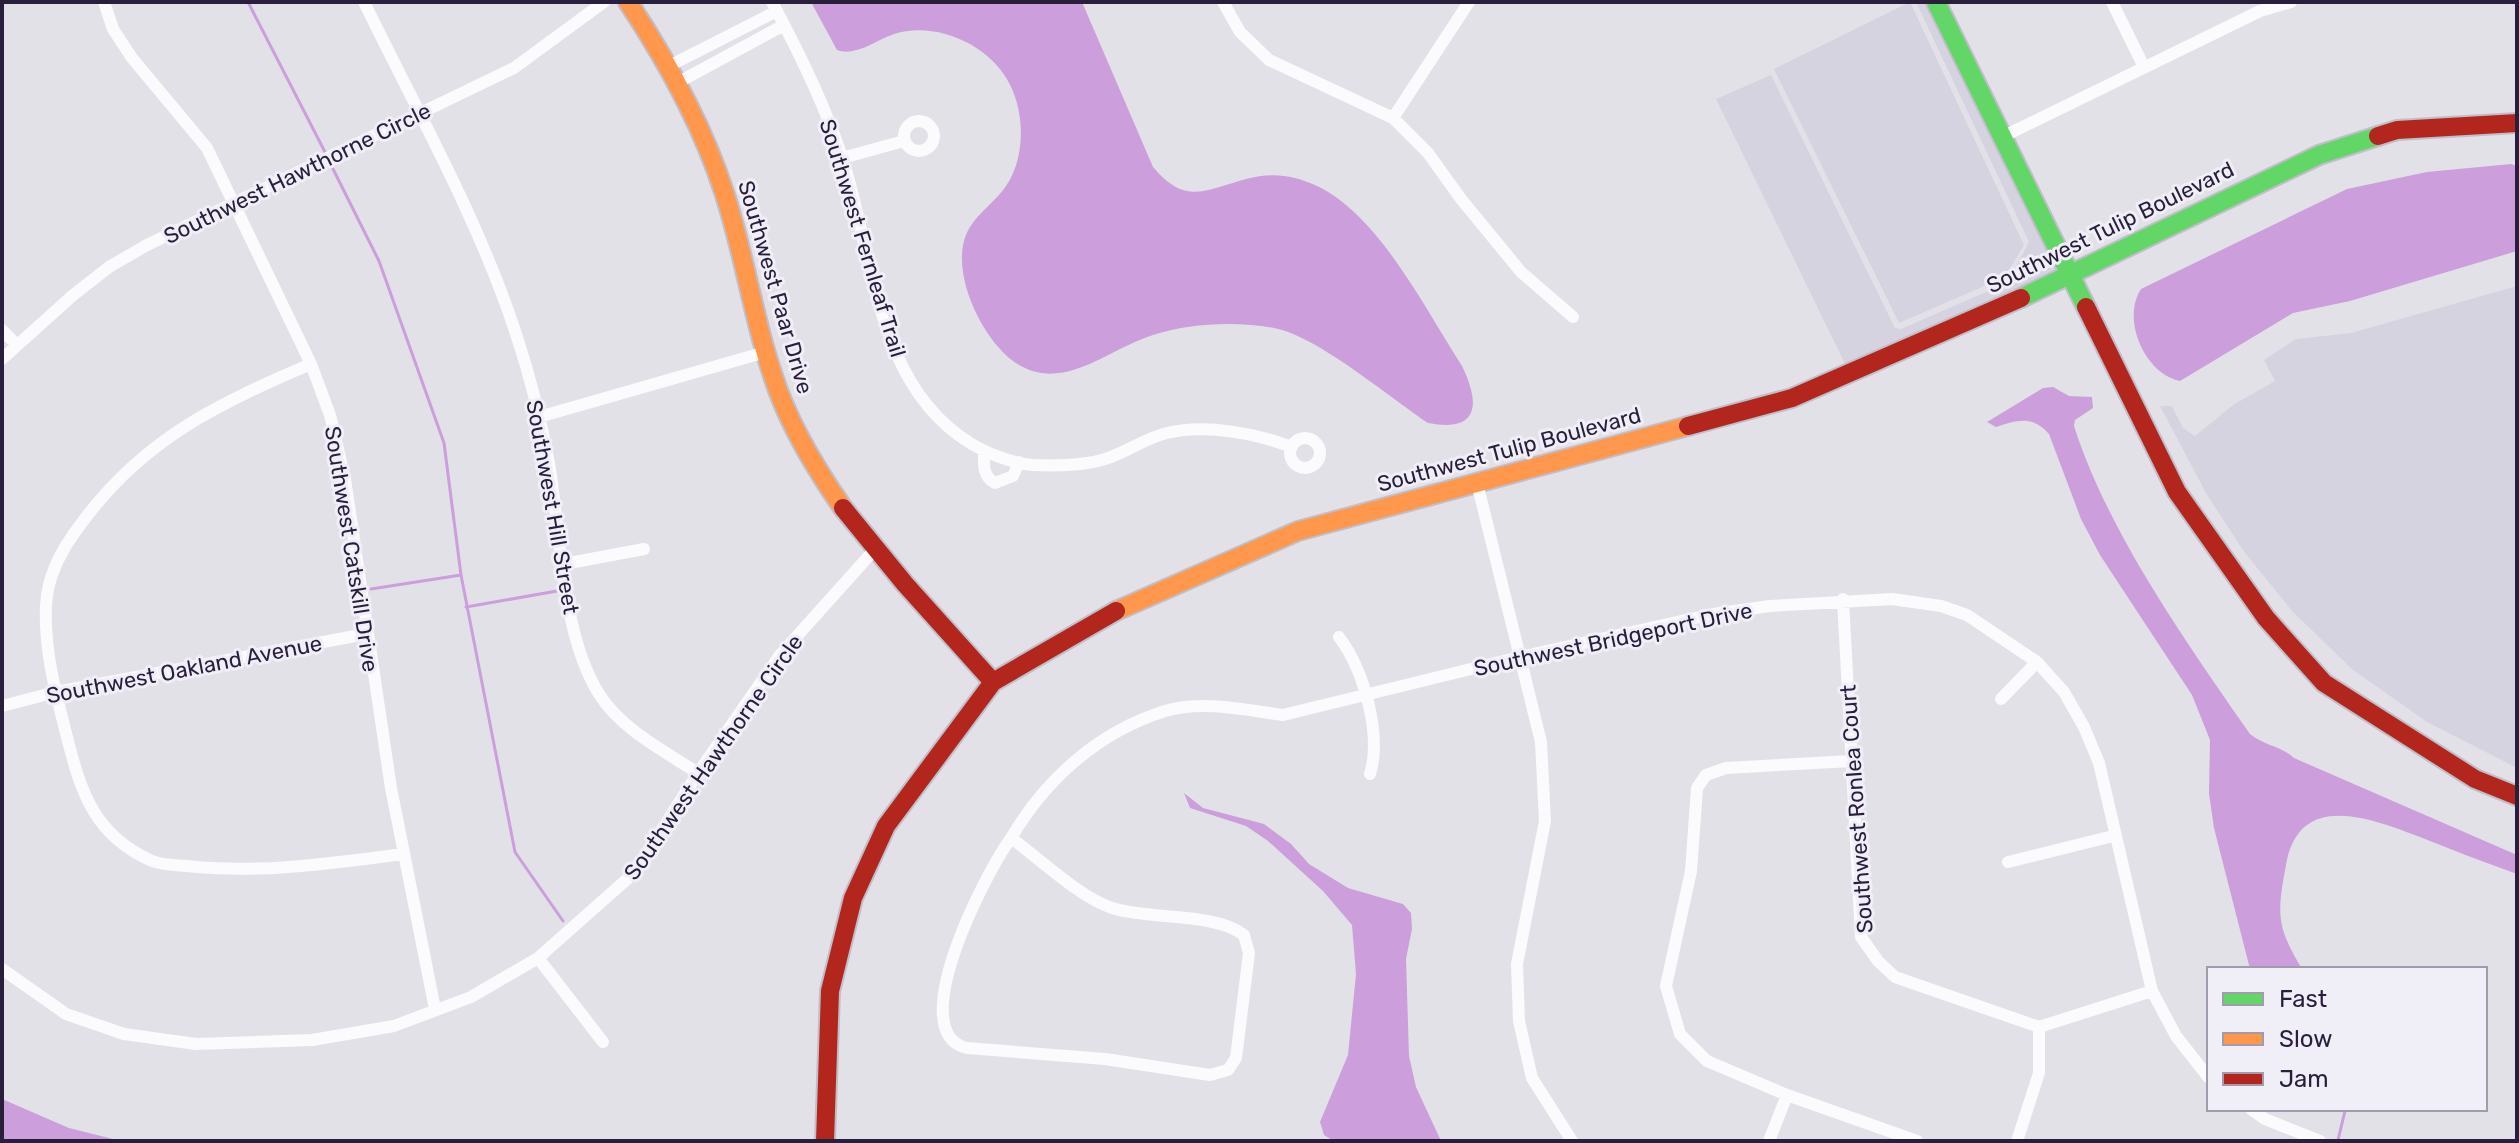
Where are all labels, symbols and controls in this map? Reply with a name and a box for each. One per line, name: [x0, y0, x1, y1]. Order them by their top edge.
street label: Southwest Hawthorne Circle: [159, 97, 435, 250]
street label: Southwest Fernleaf Trail: [813, 116, 912, 360]
street label: Southwest Tulip Boulevard: [1982, 156, 2238, 299]
street label: Southwest Paar Drive: [732, 177, 819, 397]
street label: Southwest Hill Street: [520, 398, 585, 617]
street label: Southwest Tulip Boulevard: [1374, 401, 1644, 498]
street label: Southwest Catskill Drive: [319, 424, 384, 674]
street label: Southwest Bridgeport Drive: [1471, 597, 1755, 682]
street label: Southwest Oakland Avenue: [44, 629, 324, 709]
street label: Southwest Hawthorne Circle: [618, 629, 809, 885]
street label: Southwest Ronlea Court: [1834, 683, 1879, 934]
legend: [2207, 967, 2487, 1111]
text: Fast: [2279, 985, 2327, 1013]
text: Slow: [2279, 1025, 2332, 1053]
text: Jam: [2279, 1065, 2329, 1093]

